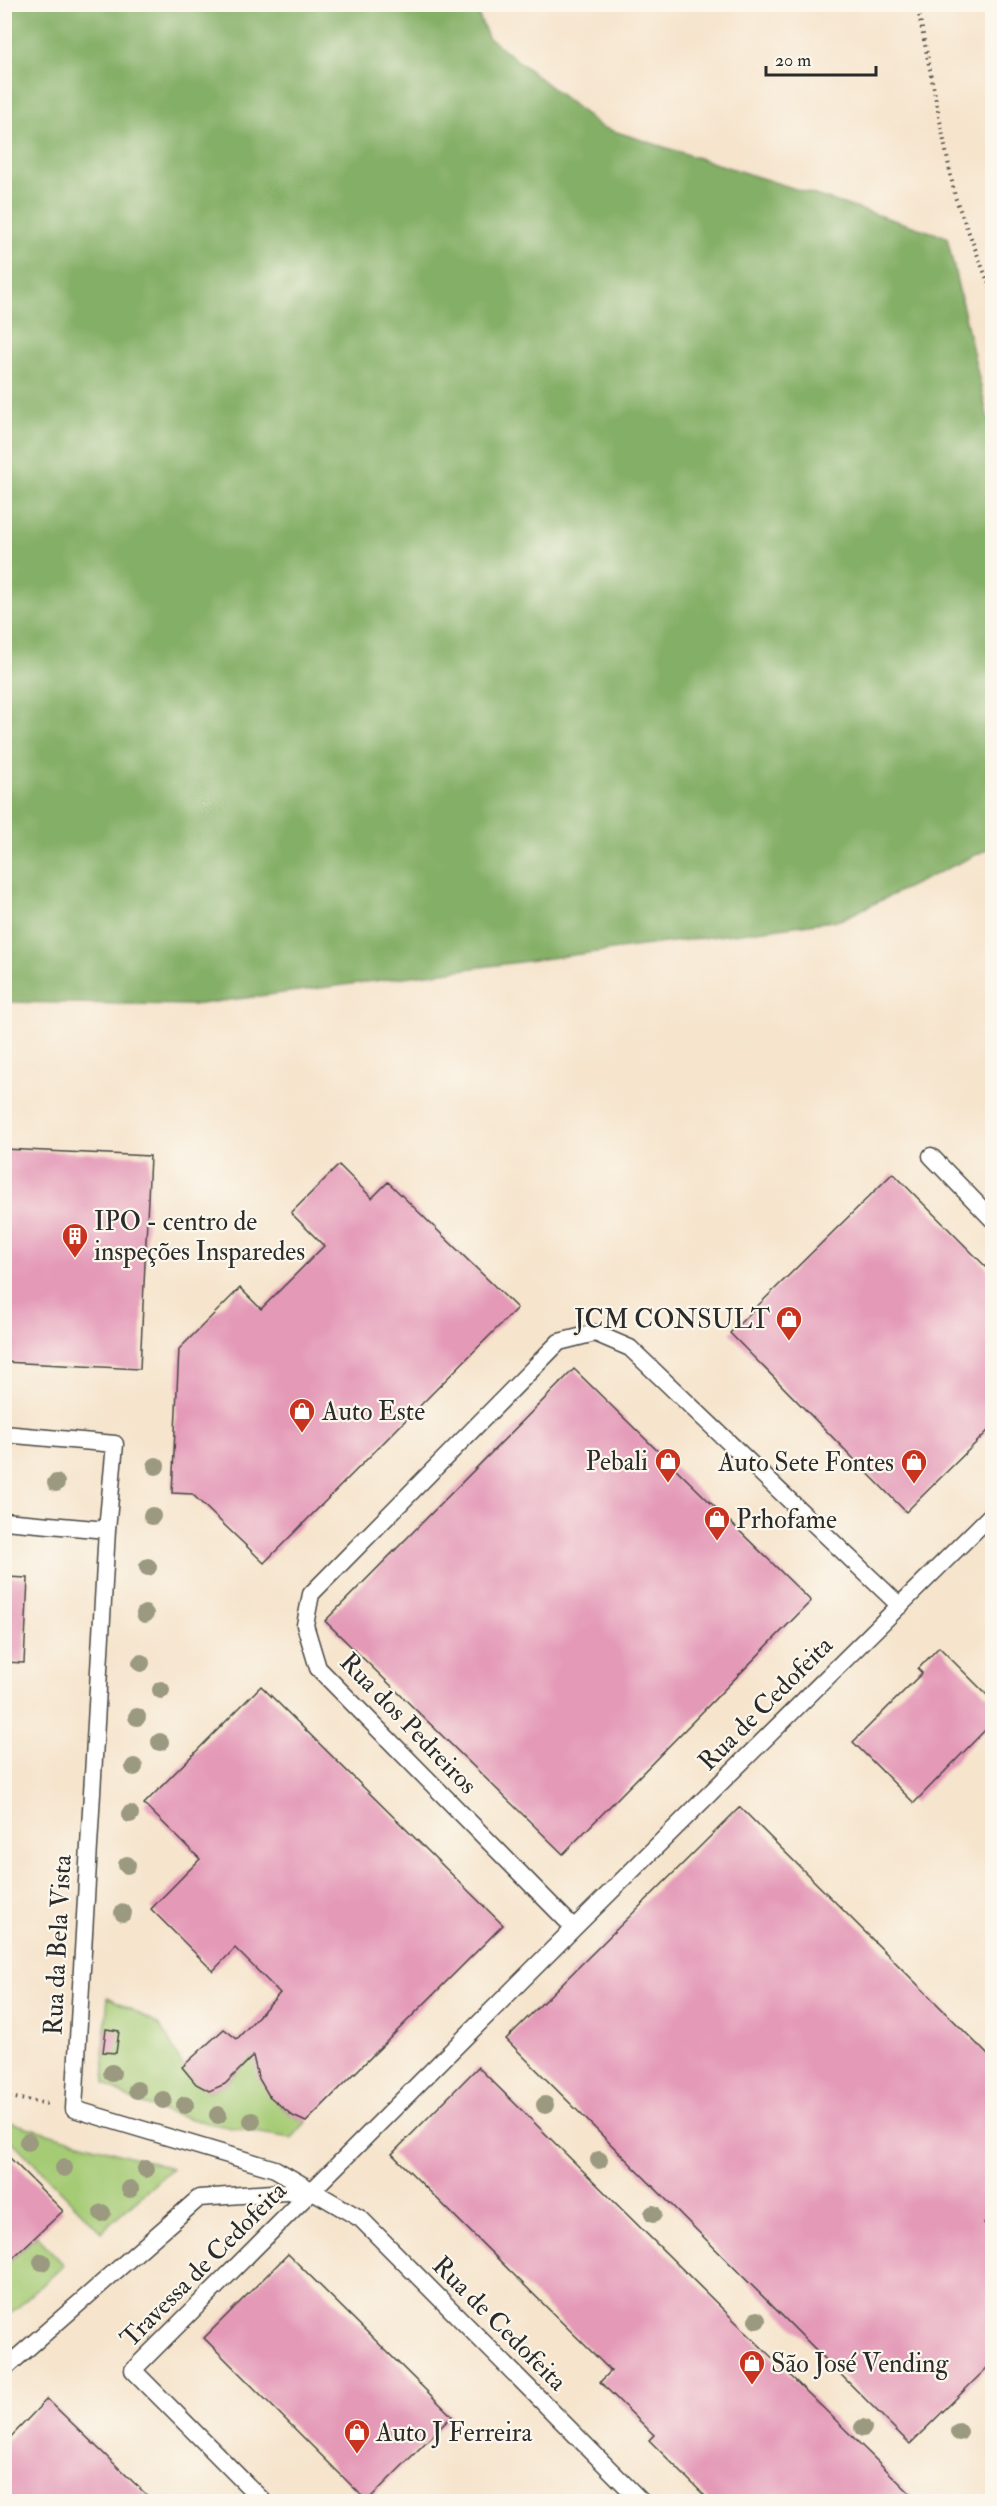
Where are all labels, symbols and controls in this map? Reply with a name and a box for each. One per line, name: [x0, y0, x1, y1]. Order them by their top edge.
scale bar: [766, 39, 876, 77]
text: 20 m: [775, 49, 811, 72]
place label: IPO - centro de inspeções Insparedes: [94, 1206, 305, 1269]
building icon: IPO - centro de inspeções Insparedes: [60, 1221, 90, 1259]
place label: JCM CONSULT: [573, 1304, 770, 1336]
shop icon: JCM CONSULT: [774, 1304, 804, 1342]
shop icon: Auto Este: [287, 1396, 317, 1434]
place label: Auto Este: [321, 1396, 425, 1428]
place label: Pebali: [586, 1446, 648, 1478]
shop icon: Pebali: [653, 1446, 683, 1484]
place label: Auto Sete Fontes: [717, 1447, 894, 1479]
shop icon: Auto Sete Fontes: [899, 1447, 929, 1485]
shop icon: Prhofame: [702, 1504, 732, 1542]
place label: Prhofame: [736, 1504, 837, 1536]
street label: Rua de Cedofeita: [692, 1629, 840, 1778]
street label: Rua dos Pedreiros: [333, 1646, 484, 1801]
street label: Rua da Bela Vista: [37, 1854, 79, 2036]
street label: Travessa de Cedofeita: [114, 2175, 294, 2354]
street label: Rua de Cedofeita: [425, 2250, 574, 2398]
shop icon: São José Vending: [737, 2348, 767, 2386]
place label: São José Vending: [771, 2348, 949, 2380]
shop icon: Auto J Ferreira: [342, 2417, 372, 2455]
place label: Auto J Ferreira: [375, 2417, 533, 2449]

